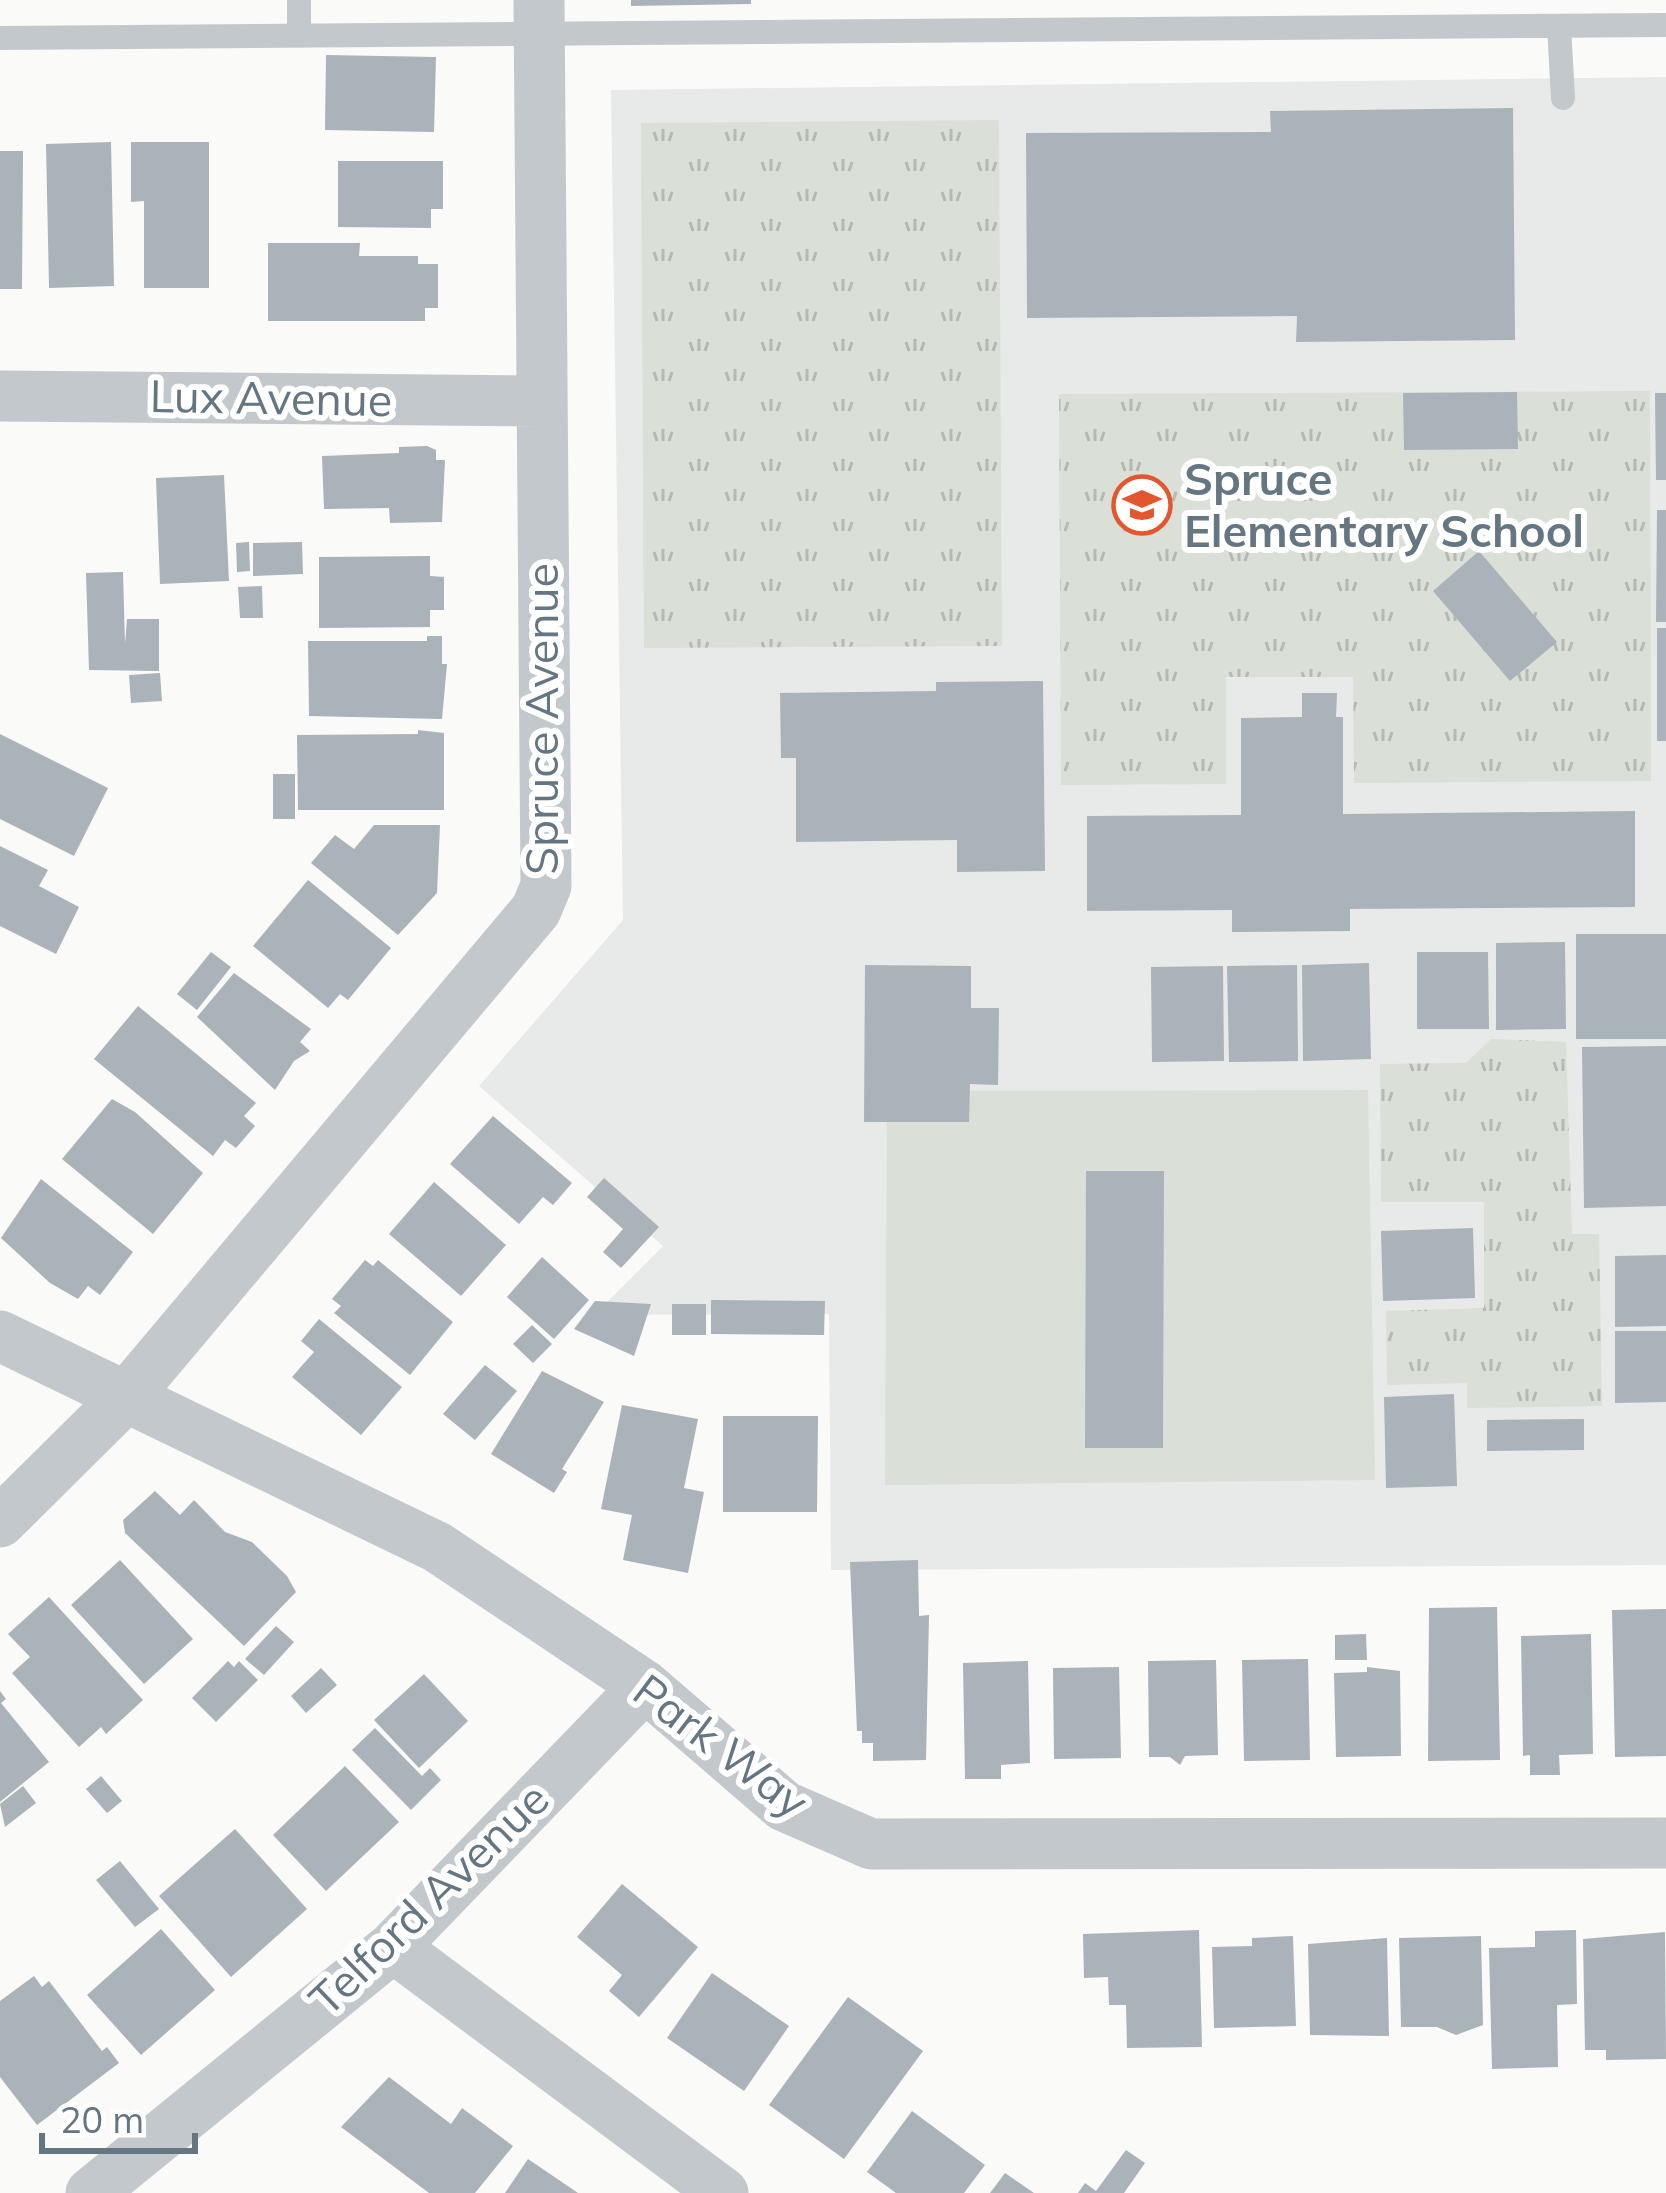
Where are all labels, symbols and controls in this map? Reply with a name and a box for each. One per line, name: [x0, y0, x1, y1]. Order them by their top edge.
street label: Lux Avenue: [149, 367, 393, 427]
place label: Spruce Elementary School: [1184, 450, 1584, 558]
school or university icon: Spruce Elementary School: [1111, 474, 1173, 536]
street label: Spruce Avenue: [513, 563, 569, 875]
street label: Park Way: [623, 1661, 820, 1829]
street label: Telford Avenue: [297, 1770, 560, 2026]
scale bar: [42, 2079, 195, 2153]
text: 20 m: [60, 2097, 144, 2142]

